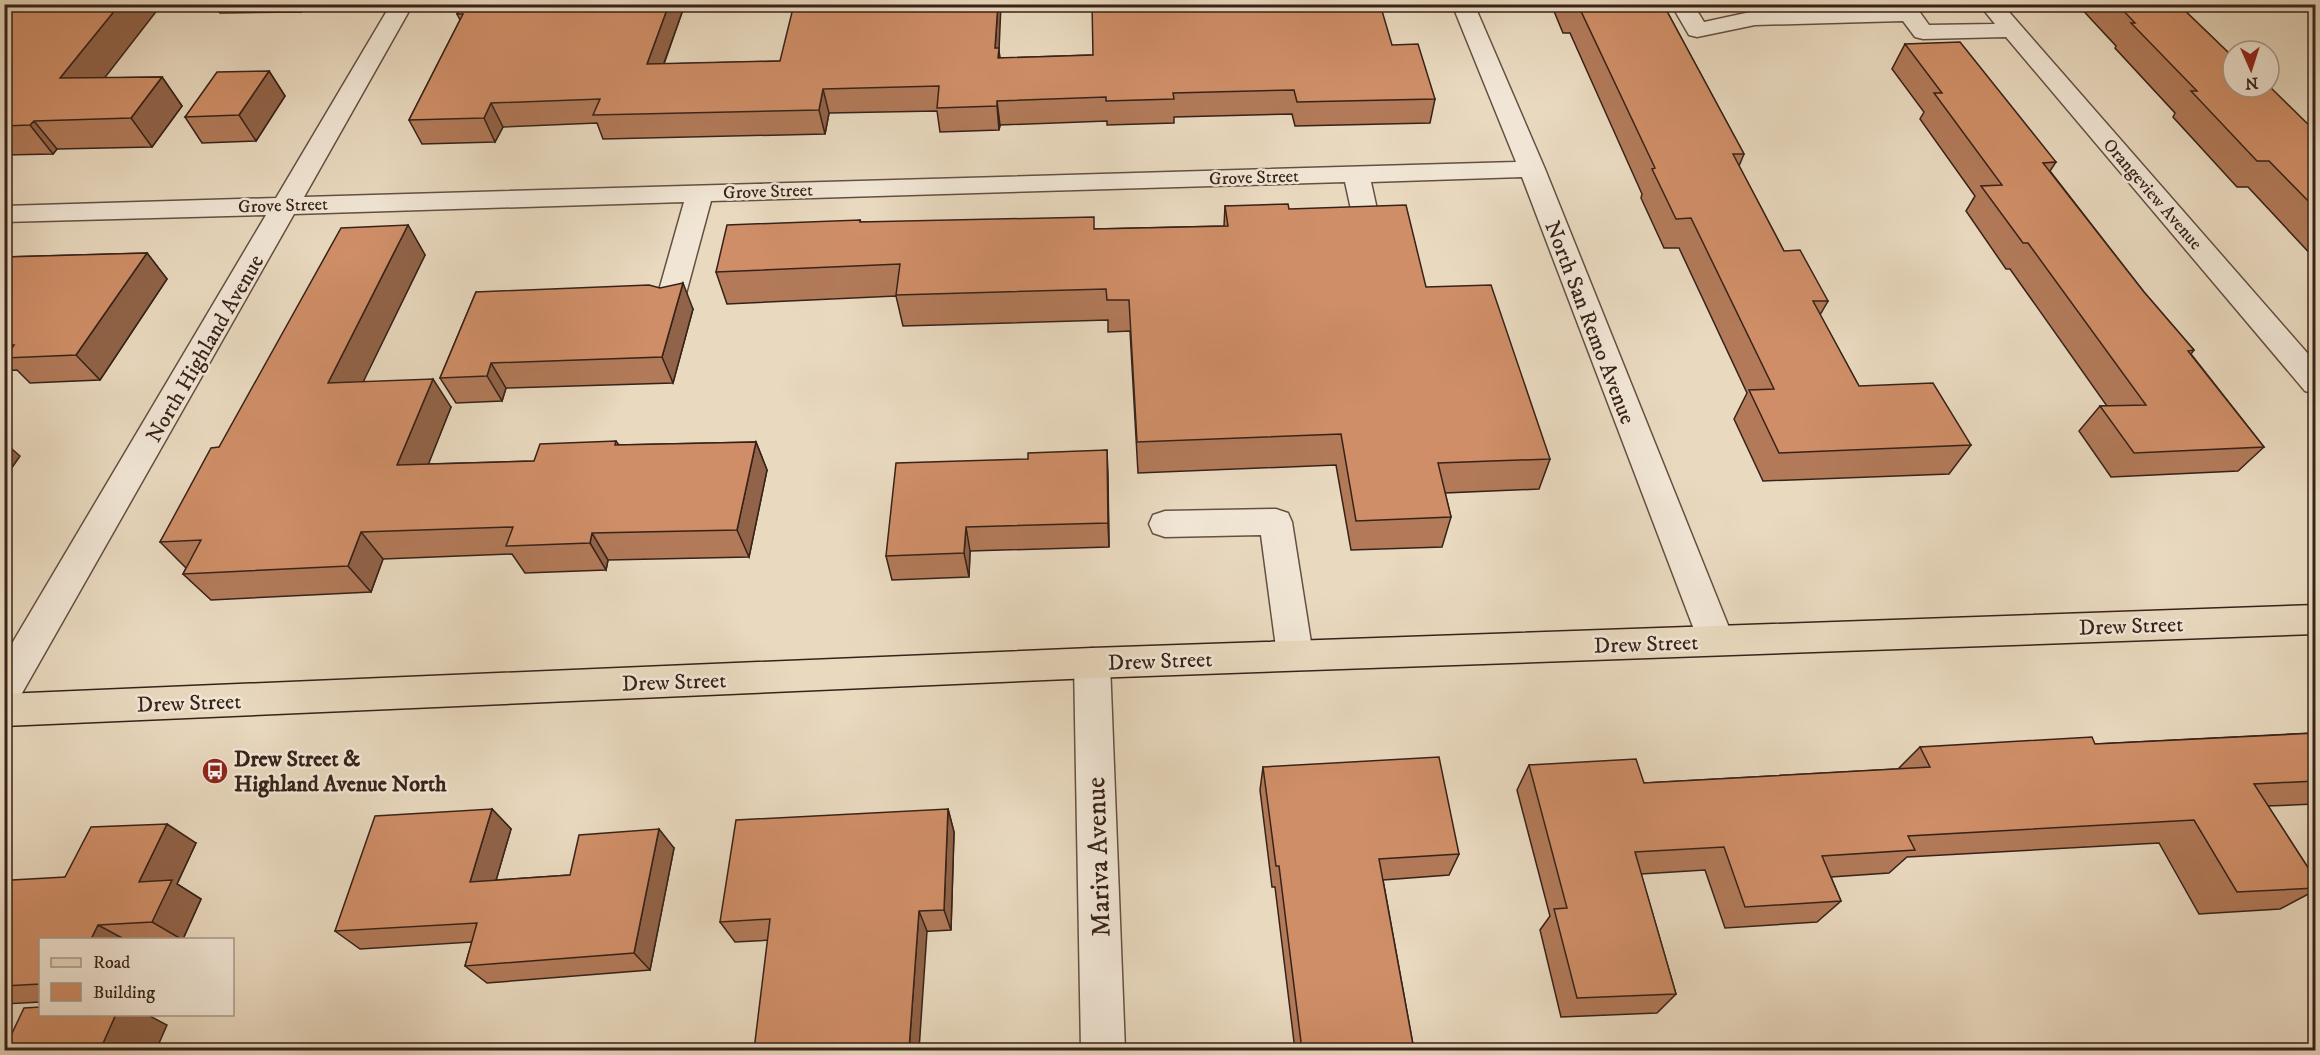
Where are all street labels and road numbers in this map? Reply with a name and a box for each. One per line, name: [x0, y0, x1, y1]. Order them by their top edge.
street label: Orangeview Avenue: [2098, 135, 2206, 255]
street label: Grove Street: [1209, 165, 1300, 191]
street label: Grove Street: [723, 179, 814, 205]
street label: Grove Street: [238, 193, 329, 219]
street label: North San Remo Avenue: [1538, 217, 1641, 428]
street label: North Highland Avenue: [140, 250, 270, 448]
street label: Drew Street: [2078, 611, 2184, 642]
street label: Drew Street: [1593, 629, 1699, 660]
street label: Drew Street: [1107, 646, 1213, 677]
street label: Drew Street: [621, 667, 727, 698]
street label: Drew Street: [136, 688, 242, 719]
street label: Mariva Avenue: [1079, 776, 1119, 938]

